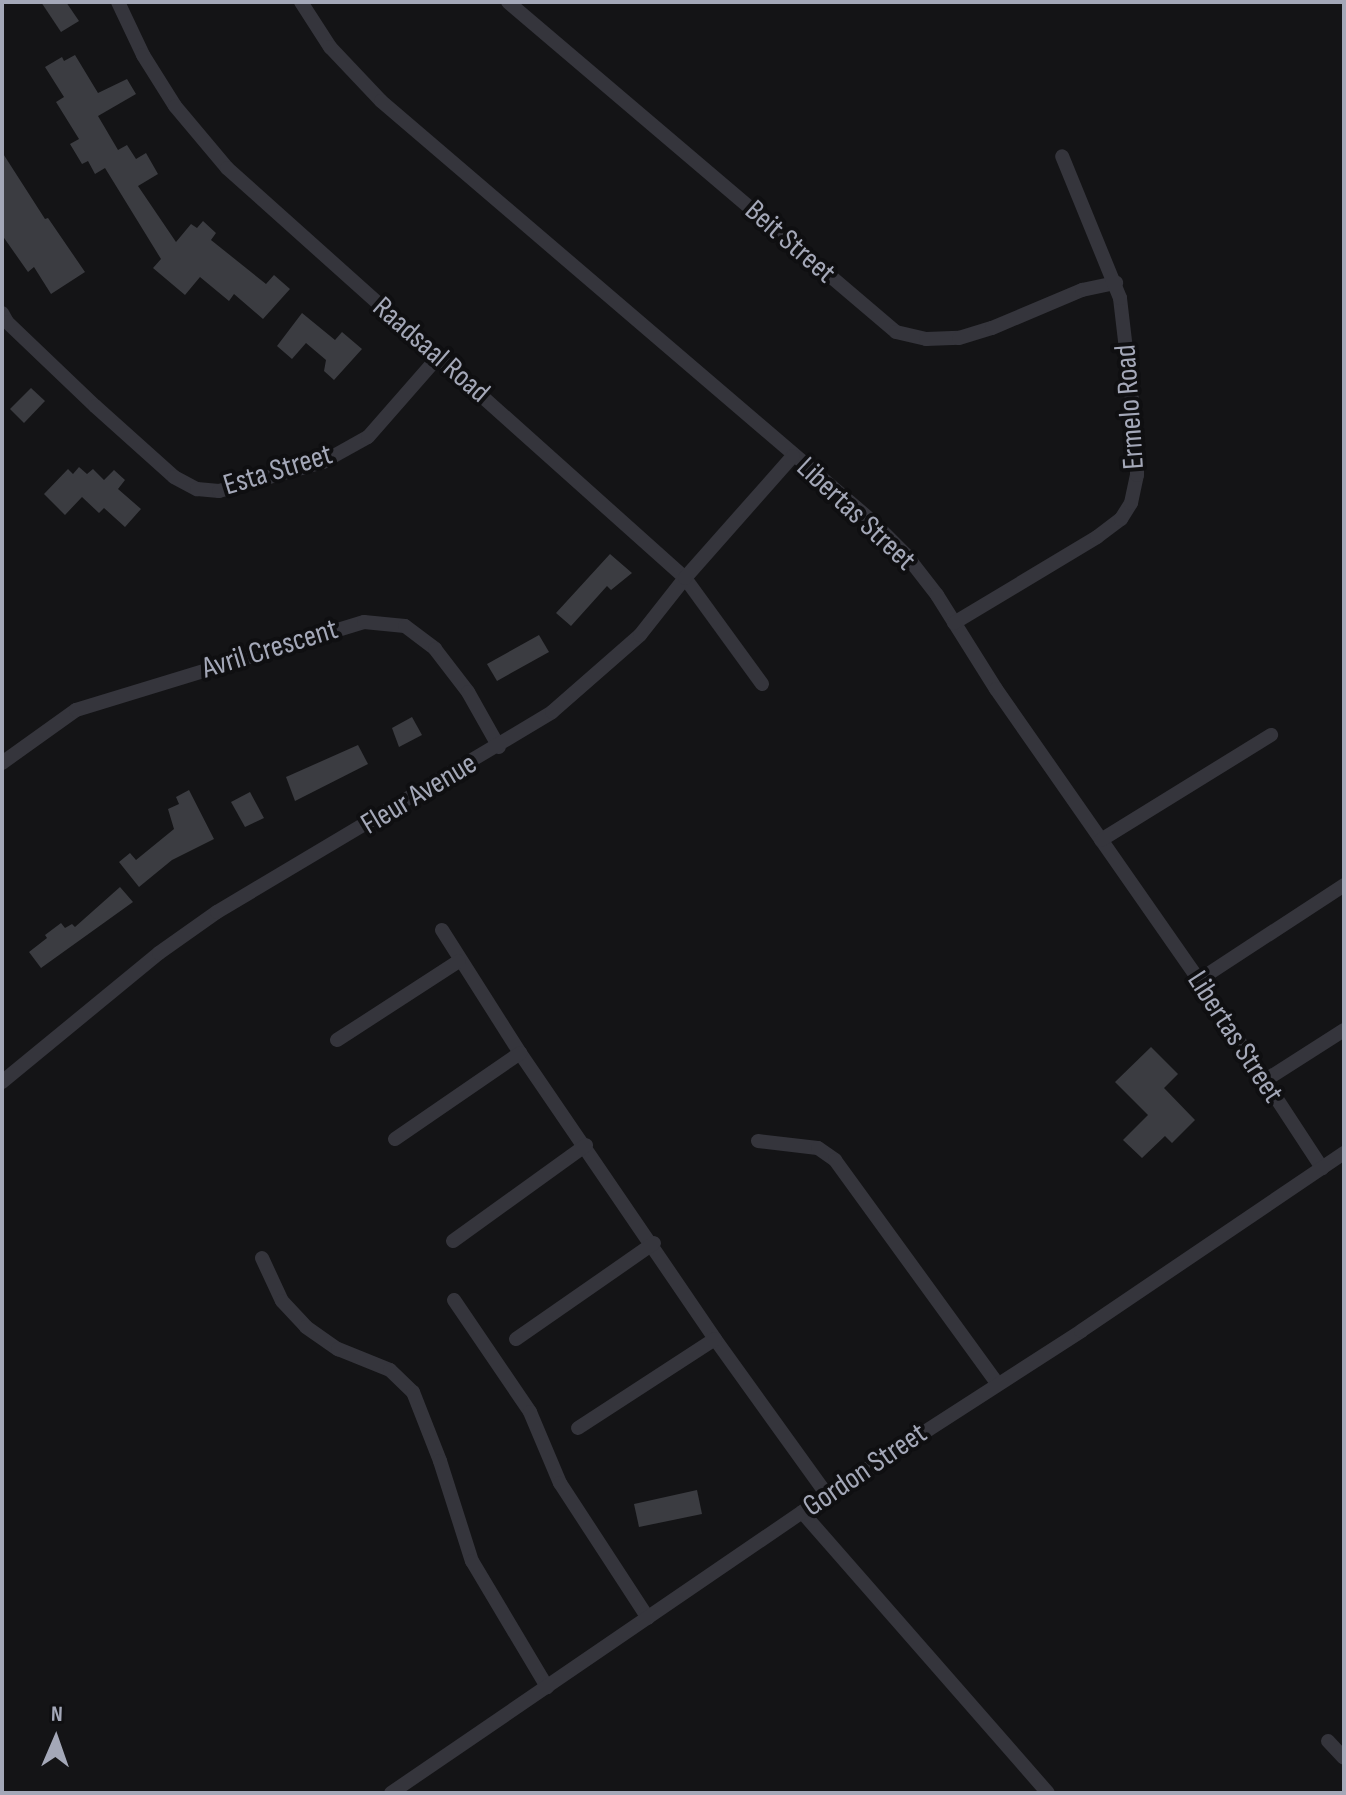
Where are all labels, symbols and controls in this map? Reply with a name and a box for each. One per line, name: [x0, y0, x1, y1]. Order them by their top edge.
street label: Beit Street: [737, 193, 843, 291]
street label: Raadsaal Road: [365, 289, 497, 411]
street label: Ermelo Road: [1108, 343, 1152, 471]
street label: Esta Street: [219, 436, 337, 504]
street label: Libertas Street: [789, 450, 923, 578]
street label: Avril Crescent: [198, 611, 342, 687]
street label: Fleur Avenue: [355, 746, 483, 842]
street label: Libertas Street: [1179, 964, 1291, 1110]
street label: Gordon Street: [796, 1416, 934, 1524]
north arrow: [16, 1699, 96, 1779]
text: N: [51, 1701, 63, 1728]

